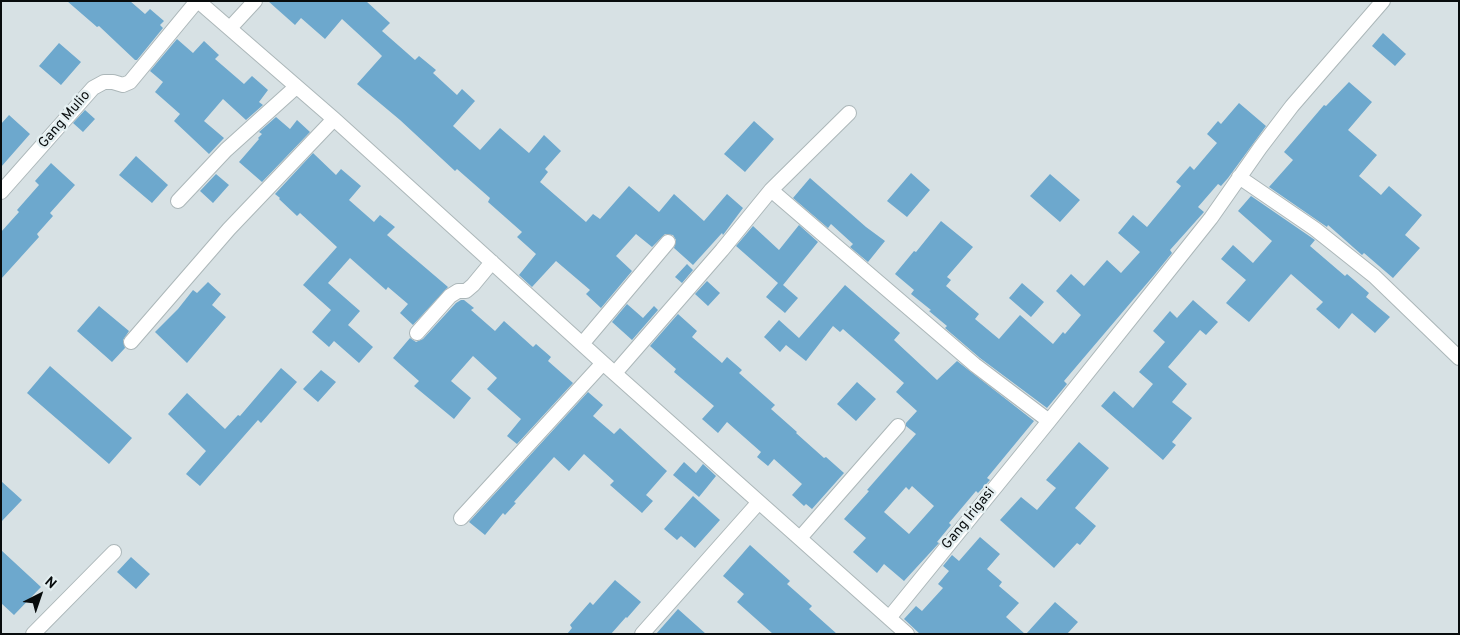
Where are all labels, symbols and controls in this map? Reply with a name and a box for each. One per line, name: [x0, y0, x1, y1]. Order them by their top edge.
street label: Gang Mulio: [35, 88, 95, 152]
street label: Gang Irigasi: [939, 485, 999, 553]
north arrow: [15, 570, 65, 620]
text: N: [41, 574, 60, 593]

